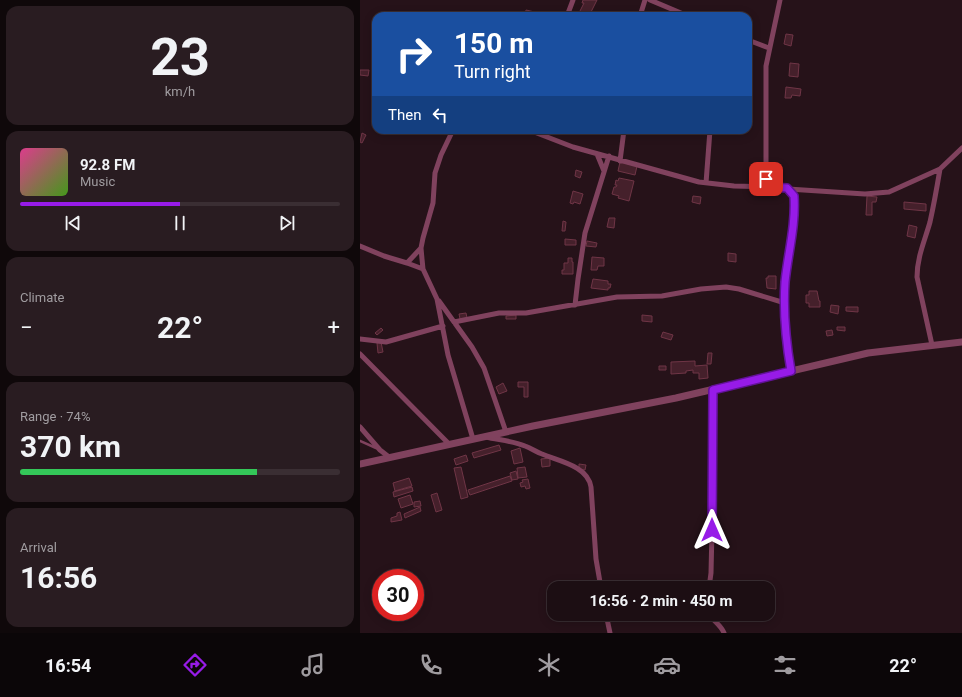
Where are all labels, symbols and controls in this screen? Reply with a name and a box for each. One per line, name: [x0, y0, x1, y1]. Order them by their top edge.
text: 23: [150, 27, 210, 88]
text: 150 m: [454, 27, 533, 60]
icon: right: [388, 28, 440, 80]
text: Turn right: [454, 61, 531, 82]
text: km/h: [165, 84, 195, 99]
icon: left: [429, 104, 451, 126]
text: Then: [388, 106, 421, 124]
text: 92.8 FM: [80, 156, 135, 174]
pin: [749, 162, 783, 196]
icon: arrive: [755, 168, 777, 190]
text: Music: [80, 174, 115, 189]
icon: previous: [62, 212, 84, 234]
icon: pause: [169, 212, 191, 234]
icon: next: [276, 212, 298, 234]
text: Climate: [20, 290, 64, 305]
text: 22°: [157, 310, 203, 345]
text: −: [20, 315, 33, 340]
text: +: [328, 315, 340, 340]
text: Range · 74%: [20, 409, 90, 424]
text: 370 km: [20, 429, 121, 464]
position arrow: [691, 509, 733, 551]
text: Arrival: [20, 540, 57, 555]
text: 16:56: [20, 560, 97, 595]
speed limit sign: 30: [372, 569, 424, 621]
text: 16:56 · 2 min · 450 m: [590, 592, 732, 610]
icon: directions: [181, 651, 209, 679]
icon: music: [299, 651, 327, 679]
icon: phone: [417, 651, 445, 679]
icon: climate: [535, 651, 563, 679]
icon: car: [653, 651, 681, 679]
icon: filters: [771, 651, 799, 679]
text: 16:54: [45, 655, 91, 676]
text: 22°: [889, 655, 917, 676]

